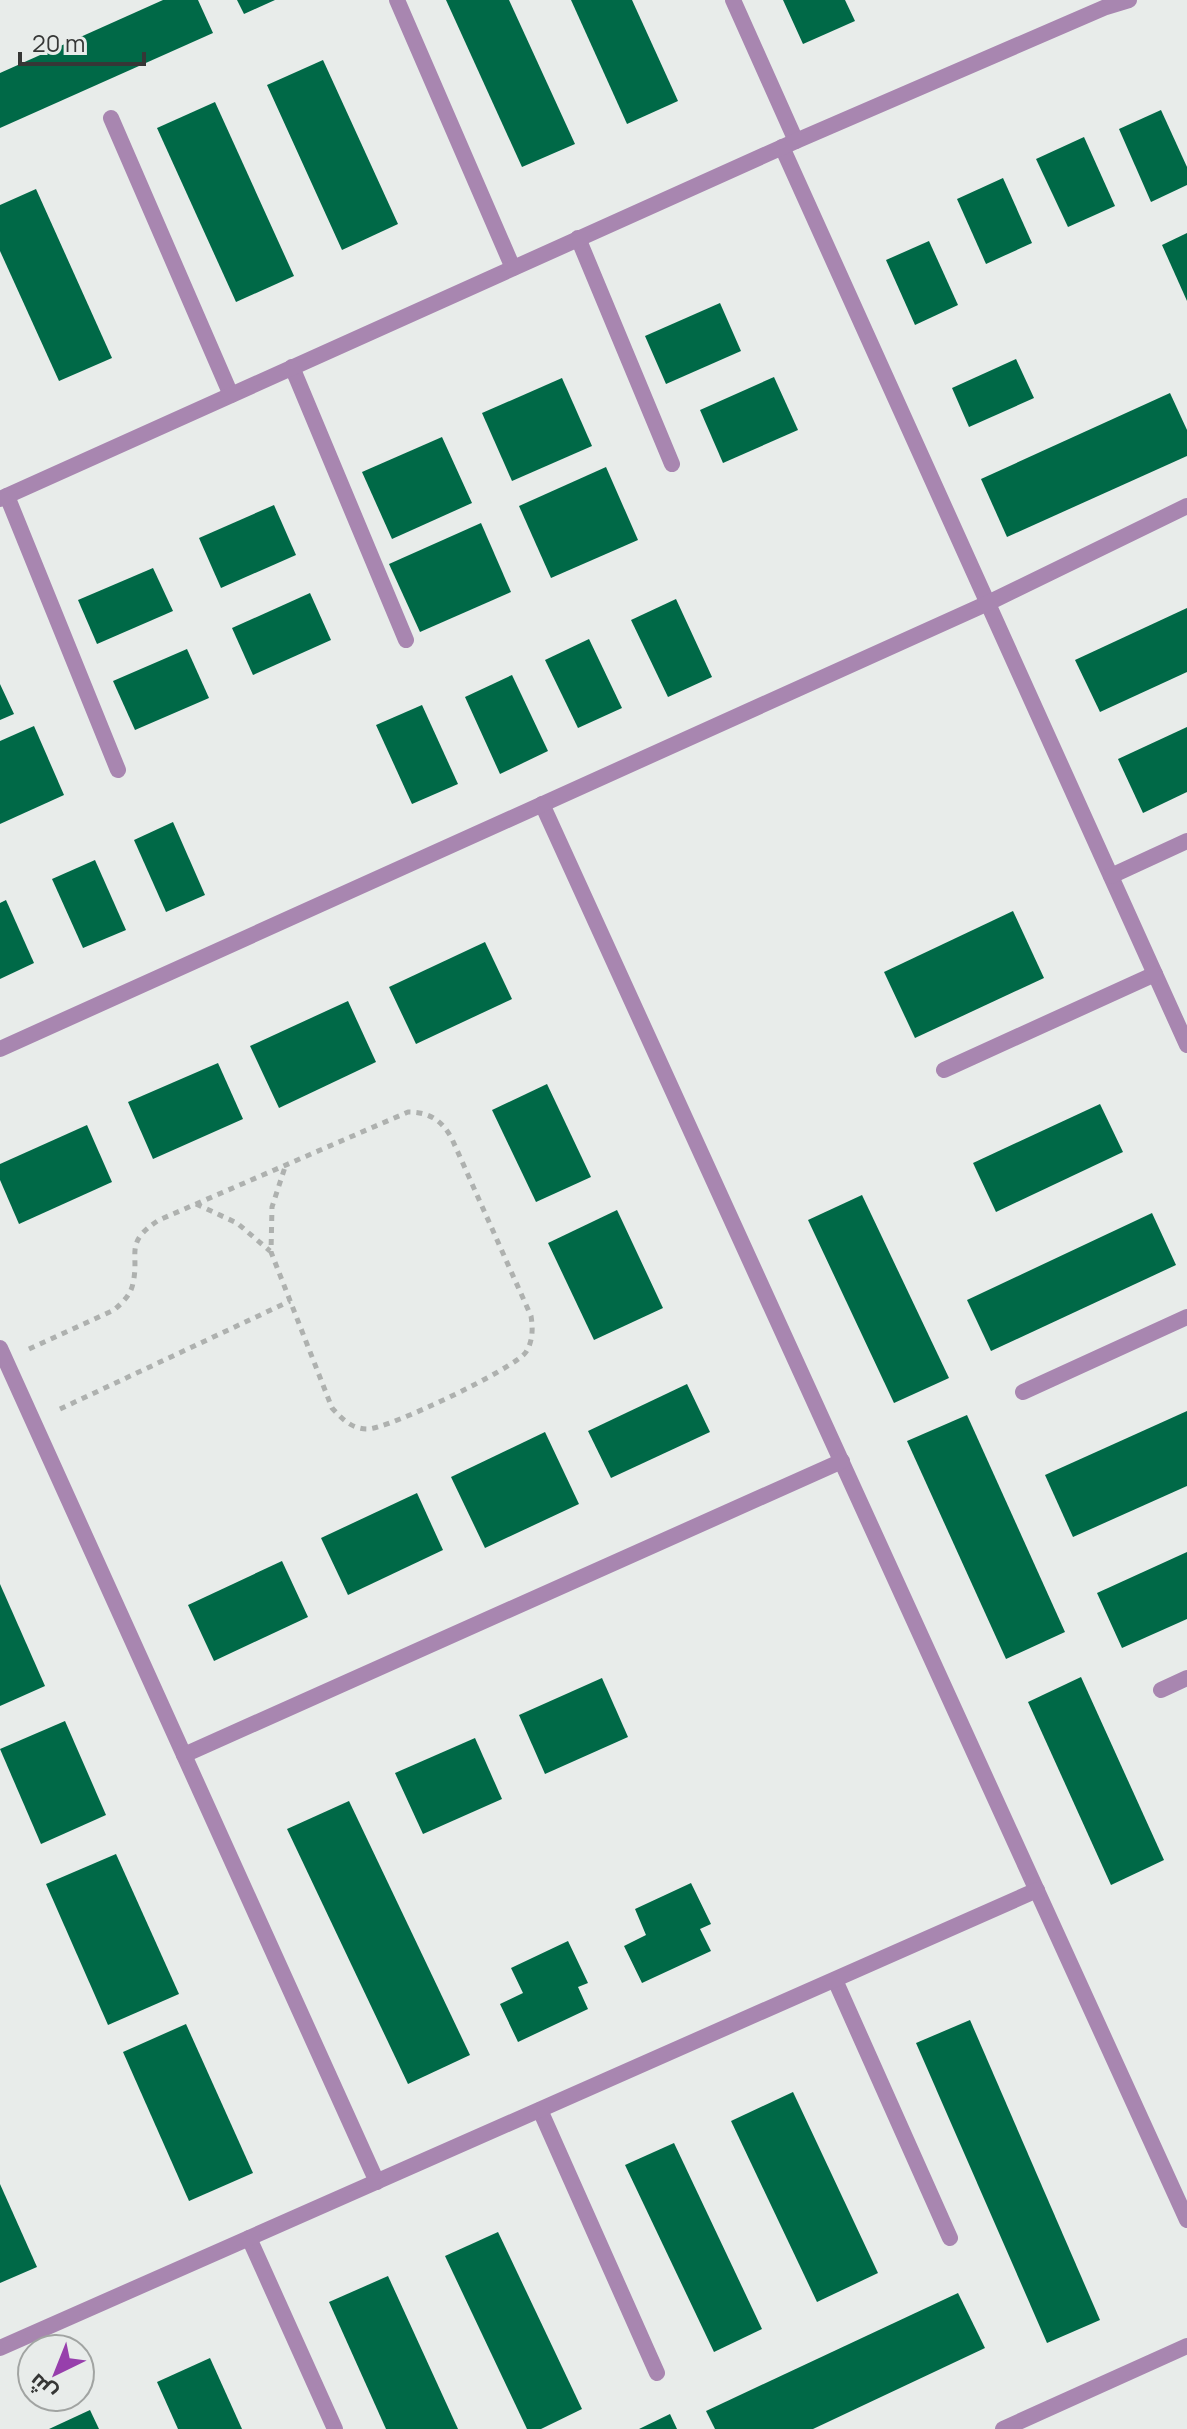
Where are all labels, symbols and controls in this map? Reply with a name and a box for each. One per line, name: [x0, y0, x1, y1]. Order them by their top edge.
scale bar: [20, 16, 144, 66]
text: 20 m: [32, 26, 85, 59]
north arrow: [16, 2333, 96, 2413]
text: ش: [22, 2367, 63, 2408]

